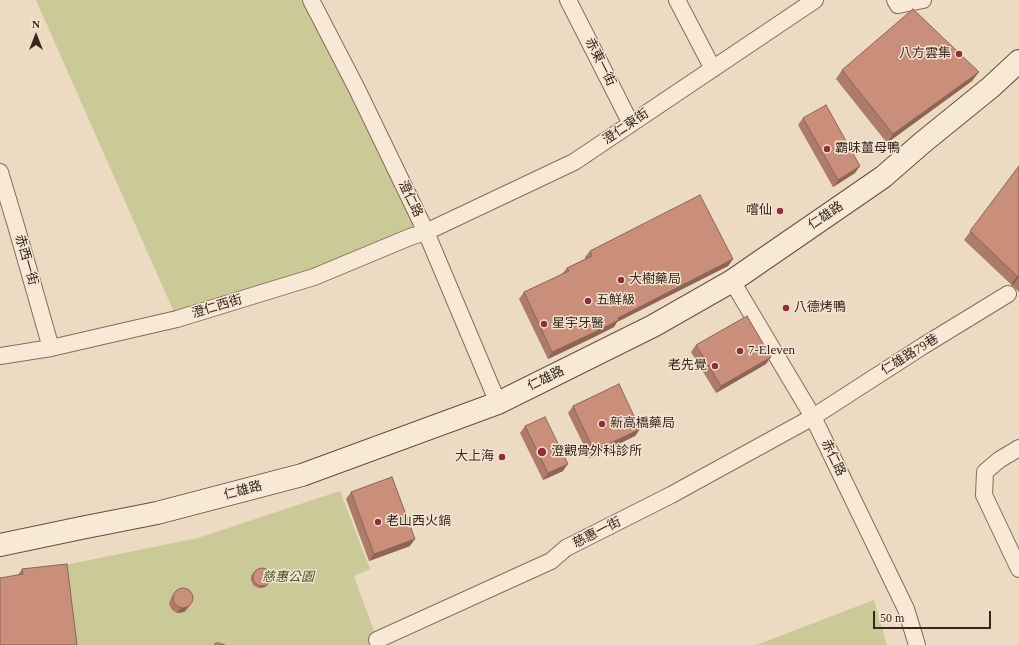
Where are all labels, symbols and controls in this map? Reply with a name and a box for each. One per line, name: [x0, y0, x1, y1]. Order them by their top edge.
north arrow: [16, 16, 56, 56]
text: N: [32, 18, 40, 30]
street label: 赤東一街: [581, 35, 619, 89]
place label: 八方雲集: [899, 46, 951, 62]
marker: 八方雲集: [954, 49, 964, 59]
street label: 澄仁東街: [600, 106, 652, 148]
place label: 霸味薑母鴨: [835, 141, 900, 157]
marker: 霸味薑母鴨: [822, 144, 832, 154]
street label: 澄仁路: [394, 178, 426, 220]
street label: 仁雄路: [805, 199, 847, 233]
place label: 嚐仙: [746, 203, 772, 219]
marker: 嚐仙: [775, 206, 785, 216]
street label: 赤西一街: [11, 233, 41, 287]
place label: 大樹藥局: [629, 272, 681, 288]
marker: 大樹藥局: [616, 275, 626, 285]
street label: 澄仁西街: [190, 292, 244, 322]
place label: 五鮮級: [596, 293, 635, 309]
marker: 五鮮級: [583, 296, 593, 306]
place label: 八德烤鴨: [794, 300, 846, 316]
marker: 八德烤鴨: [781, 303, 791, 313]
place label: 星宇牙醫: [552, 316, 604, 332]
marker: 星宇牙醫: [539, 319, 549, 329]
street label: 仁雄路79巷: [878, 331, 942, 379]
place label: 7-Eleven: [748, 343, 795, 359]
marker: 7-Eleven: [735, 346, 745, 356]
place label: 老先覺: [668, 358, 707, 374]
marker: 老先覺: [710, 361, 720, 371]
street label: 仁雄路: [525, 363, 567, 395]
place label: 新高橋藥局: [610, 416, 675, 432]
marker: 新高橋藥局: [597, 419, 607, 429]
street label: 赤仁路: [817, 437, 849, 479]
place label: 澄觀骨外科診所: [551, 444, 642, 460]
marker: 澄觀骨外科診所: [536, 446, 548, 458]
place label: 大上海: [455, 449, 494, 465]
marker: 大上海: [497, 452, 507, 462]
street label: 仁雄路: [222, 478, 264, 504]
place label: 老山西火鍋: [386, 514, 451, 530]
street label: 慈惠一街: [570, 514, 624, 552]
marker: 老山西火鍋: [373, 517, 383, 527]
park label: 慈惠公園: [262, 570, 314, 586]
scale bar: [875, 603, 993, 629]
text: 50 m: [880, 611, 904, 625]

